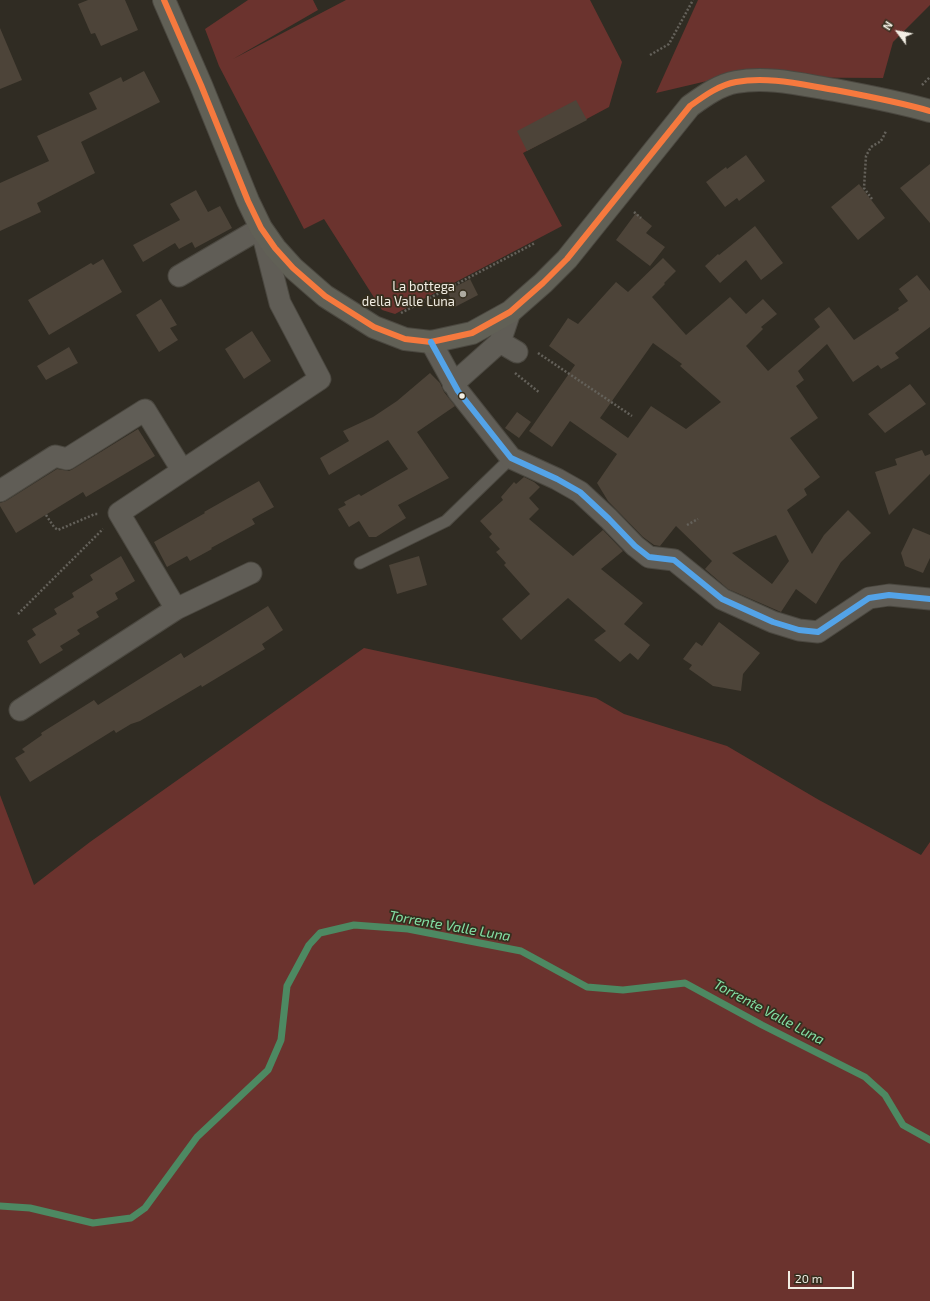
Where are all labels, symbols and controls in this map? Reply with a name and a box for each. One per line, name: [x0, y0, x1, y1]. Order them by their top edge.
north arrow: [878, 12, 918, 52]
text: N: [880, 19, 895, 32]
place label: La bottega della Valle Luna: [362, 279, 455, 310]
marker: La bottega della Valle Luna: [458, 289, 468, 299]
unlabelled marker: [457, 391, 467, 401]
water label: Torrente Valle Luna: [388, 907, 512, 945]
water label: Torrente Valle Luna: [711, 976, 827, 1048]
scale bar: [790, 1263, 856, 1289]
text: 20 m: [795, 1271, 822, 1285]

